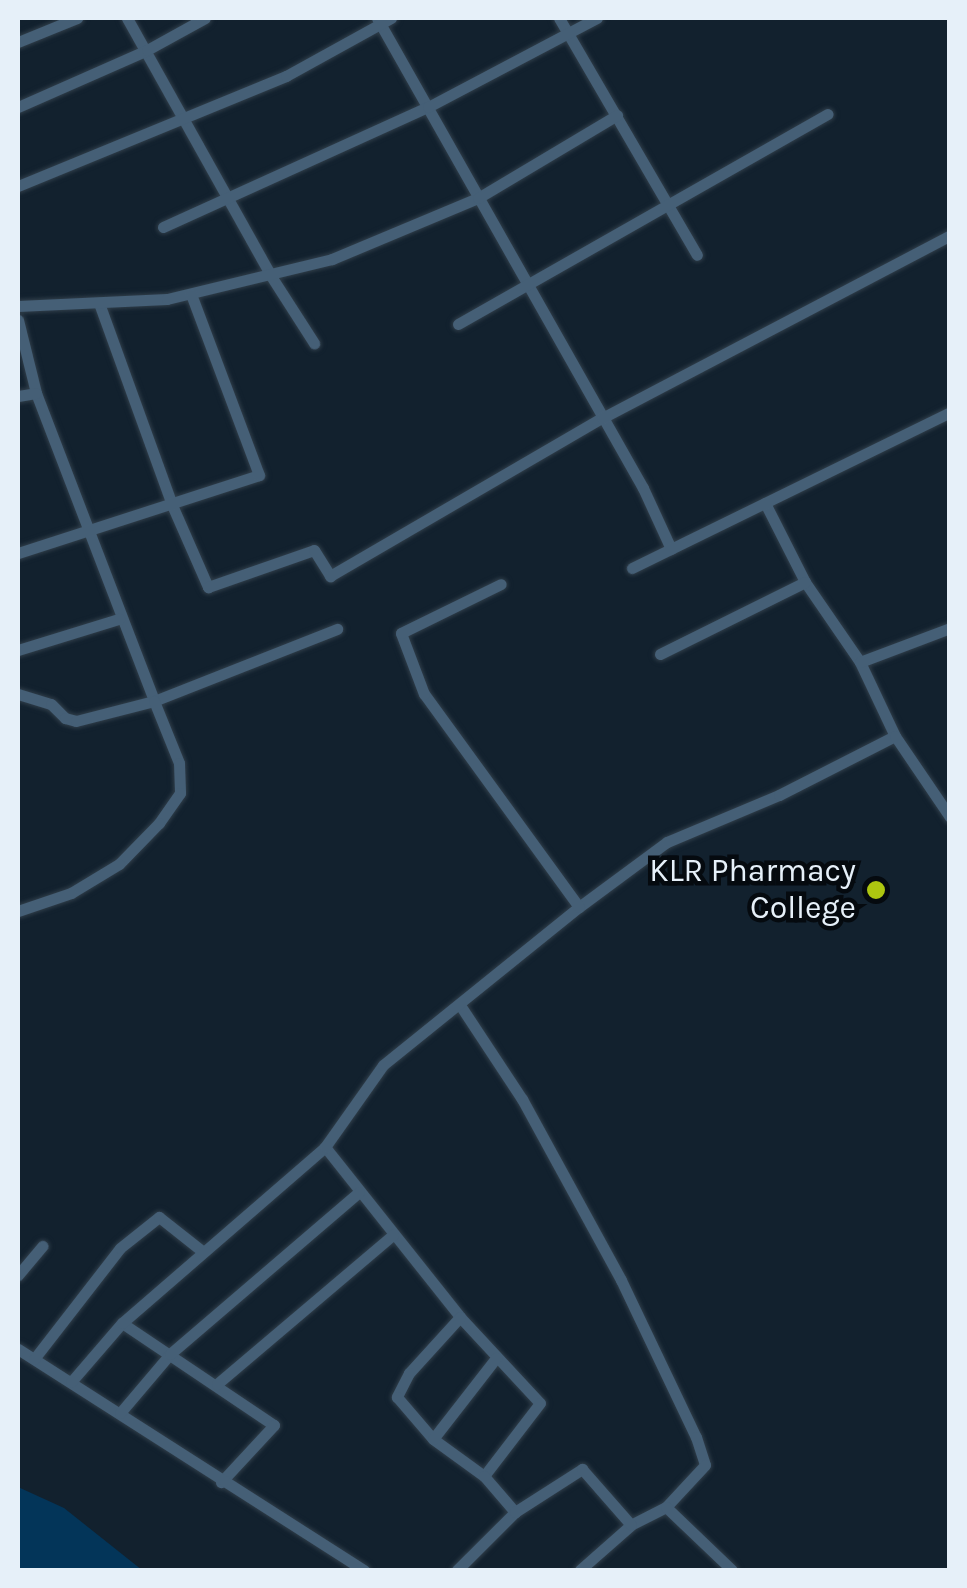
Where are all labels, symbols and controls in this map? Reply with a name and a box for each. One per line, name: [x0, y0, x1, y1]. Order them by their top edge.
place label: KLR Pharmacy College: [649, 853, 856, 928]
marker: KLR Pharmacy College: [865, 879, 887, 901]

